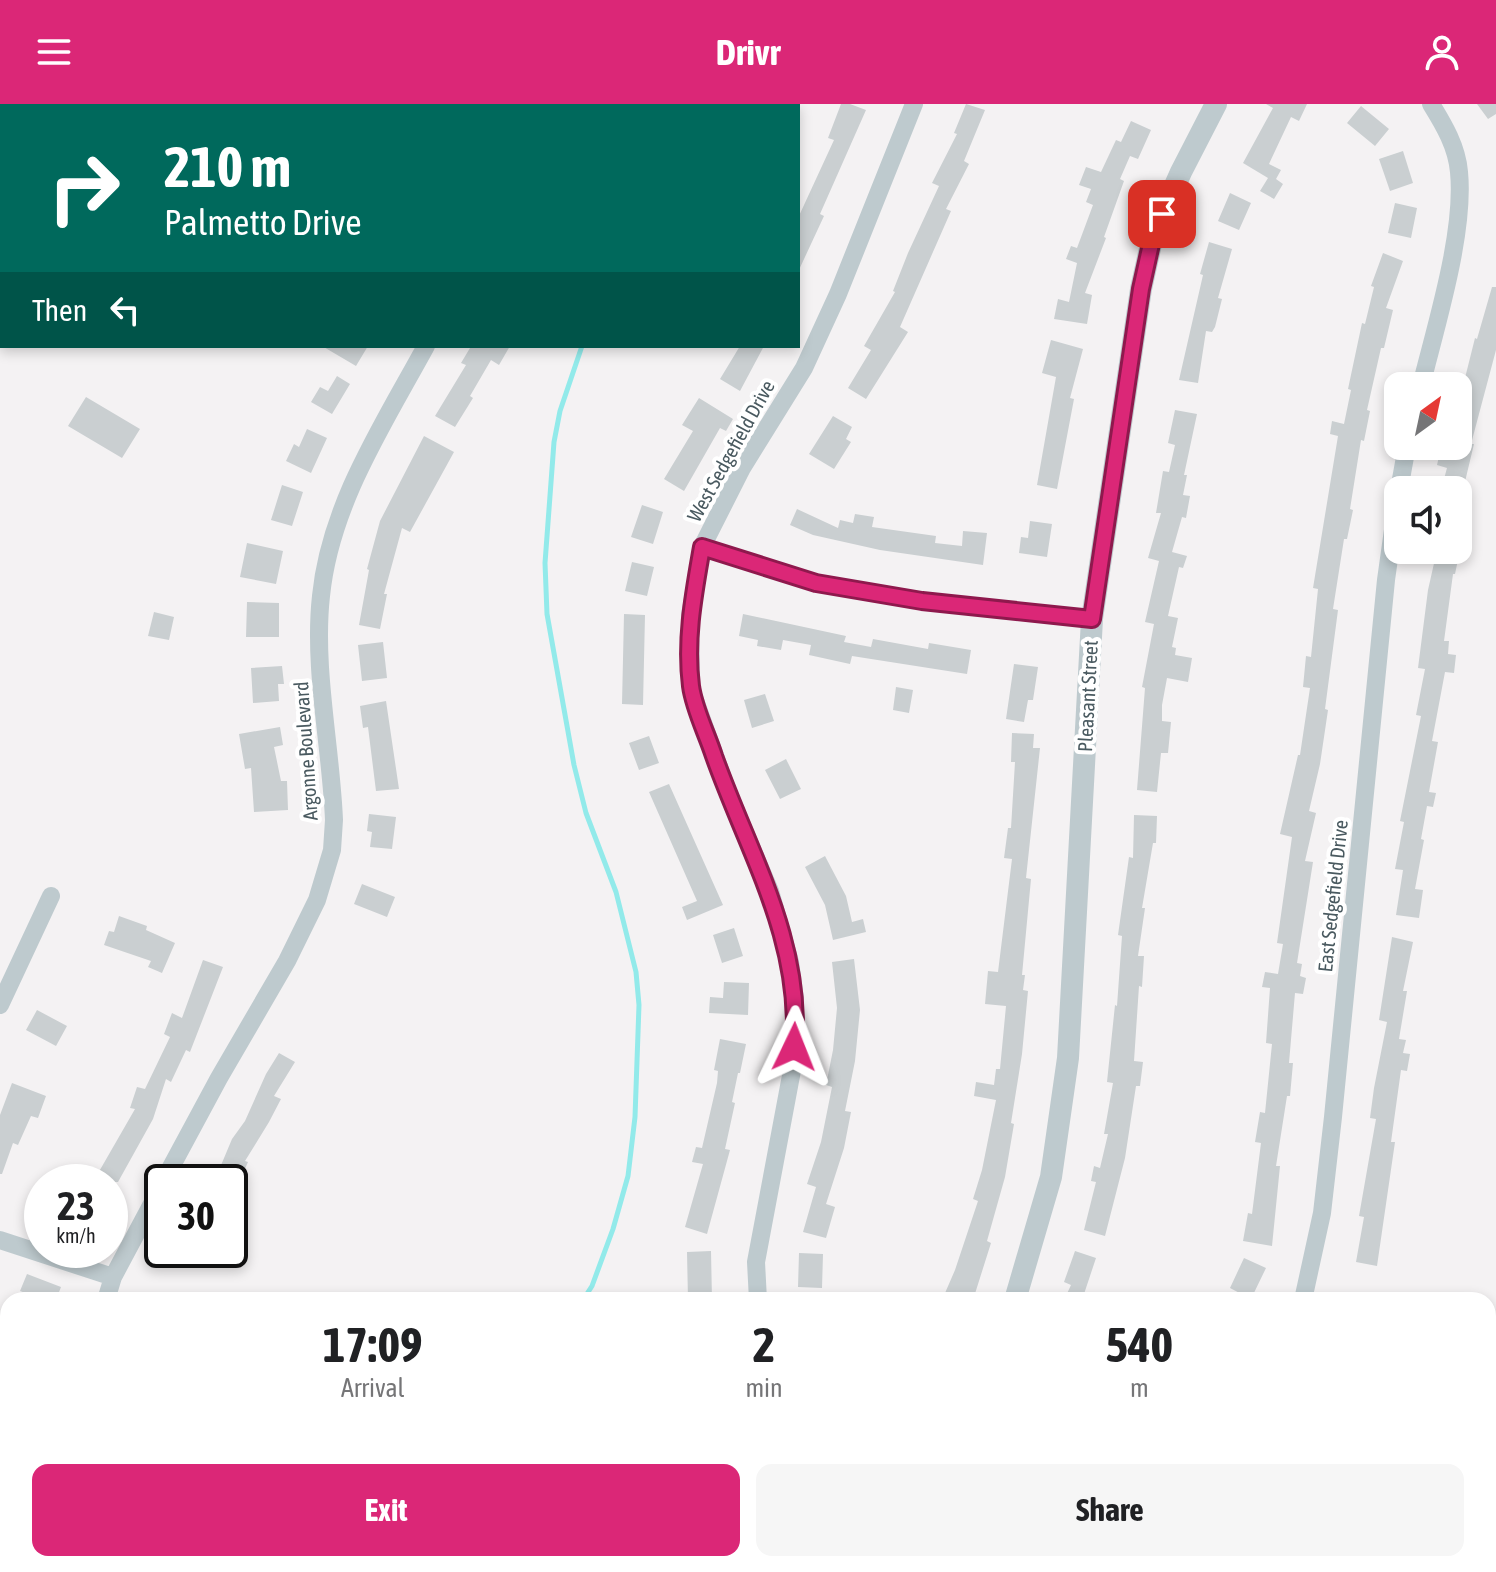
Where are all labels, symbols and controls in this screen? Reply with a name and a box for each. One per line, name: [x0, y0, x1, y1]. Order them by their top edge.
icon: menu: [32, 30, 76, 74]
icon: person: [1420, 30, 1464, 74]
text: Drivr: [716, 31, 780, 73]
text: 210 m: [164, 135, 291, 199]
icon: right: [32, 136, 136, 240]
pin: [1128, 180, 1196, 248]
icon: arrive: [1140, 192, 1184, 236]
text: Palmetto Drive: [164, 201, 362, 243]
icon: left: [103, 288, 147, 332]
text: Then: [32, 293, 87, 327]
north arrow: [1384, 372, 1472, 460]
map controls: [1384, 372, 1472, 564]
street label: West Sedgefield Drive: [682, 376, 779, 525]
button: sound: [1384, 476, 1472, 564]
street label: Pleasant Street: [1073, 639, 1102, 752]
street label: Argonne Boulevard: [289, 681, 322, 821]
street label: East Sedgefield Drive: [1313, 819, 1352, 973]
position arrow: [752, 1005, 836, 1089]
speed limit sign: 30: [144, 1164, 248, 1268]
text: 23: [57, 1183, 95, 1228]
text: km/h: [56, 1224, 96, 1247]
text: 17:09: [323, 1317, 423, 1372]
text: 2: [753, 1317, 775, 1372]
text: 540: [1106, 1317, 1173, 1372]
text: Arrival: [341, 1373, 404, 1403]
text: min: [745, 1373, 783, 1403]
text: m: [1130, 1373, 1149, 1403]
button: Exit: [32, 1464, 740, 1556]
button: Share: [756, 1464, 1464, 1556]

